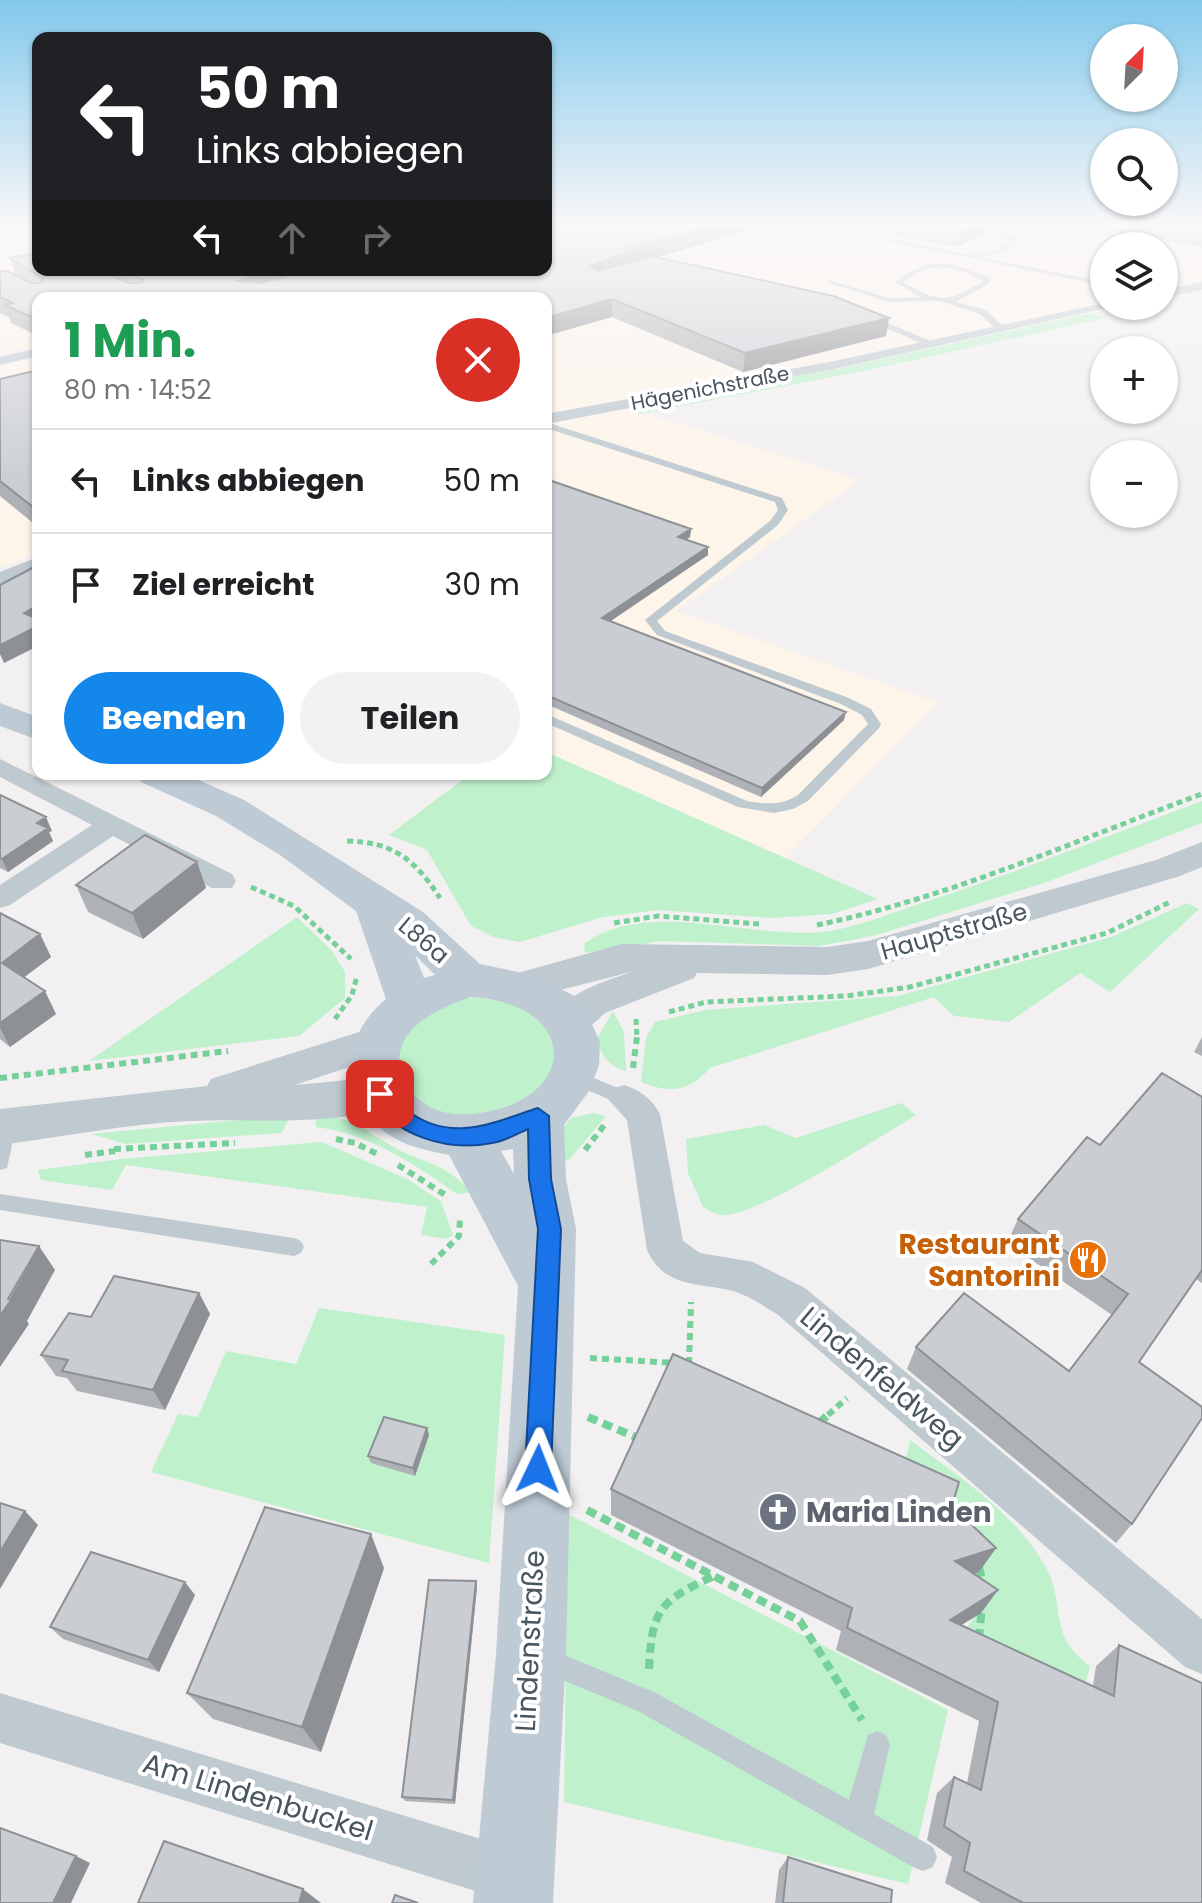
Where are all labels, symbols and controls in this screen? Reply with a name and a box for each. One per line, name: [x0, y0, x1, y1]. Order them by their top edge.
north arrow: [1090, 24, 1178, 112]
map controls: [1090, 24, 1178, 528]
text: 50 m: [196, 49, 340, 128]
icon: left: [64, 64, 168, 168]
text: Links abbiegen: [196, 125, 464, 176]
button: search: [1090, 128, 1178, 216]
icon: left: [186, 216, 230, 260]
icon: ahead: [270, 216, 314, 260]
icon: right: [354, 216, 398, 260]
button: layers: [1090, 232, 1178, 320]
text: 1 Min.: [64, 307, 196, 374]
button: close: [436, 318, 520, 402]
button: +: [1090, 336, 1178, 424]
street label: Hägenichstraße: [628, 359, 792, 417]
text: 80 m · 14:52: [64, 372, 211, 408]
button: −: [1090, 440, 1178, 528]
icon: left: [64, 459, 108, 503]
text: Links abbiegen: [132, 459, 365, 502]
text: 50 m: [443, 459, 520, 502]
icon: arrive: [64, 563, 108, 607]
text: Ziel erreicht: [132, 563, 314, 606]
text: 30 m: [445, 563, 520, 606]
button: Beenden: [64, 672, 284, 764]
button: Teilen: [300, 672, 520, 764]
street label: Hauptstraße: [877, 894, 1031, 968]
street label: L86a: [392, 909, 456, 971]
pin: [346, 1060, 414, 1128]
icon: arrive: [358, 1072, 402, 1116]
place label: Restaurant Santorini: [898, 1225, 1060, 1296]
restaurant icon: Restaurant Santorini: [1067, 1239, 1109, 1281]
street label: Lindenfeldweg: [792, 1298, 972, 1458]
position arrow: [496, 1427, 580, 1511]
church icon: Maria Linden: [757, 1491, 799, 1533]
place label: Maria Linden: [806, 1493, 992, 1532]
street label: Lindenstraße: [506, 1549, 554, 1733]
street label: Am Lindenbuckel: [138, 1743, 378, 1851]

